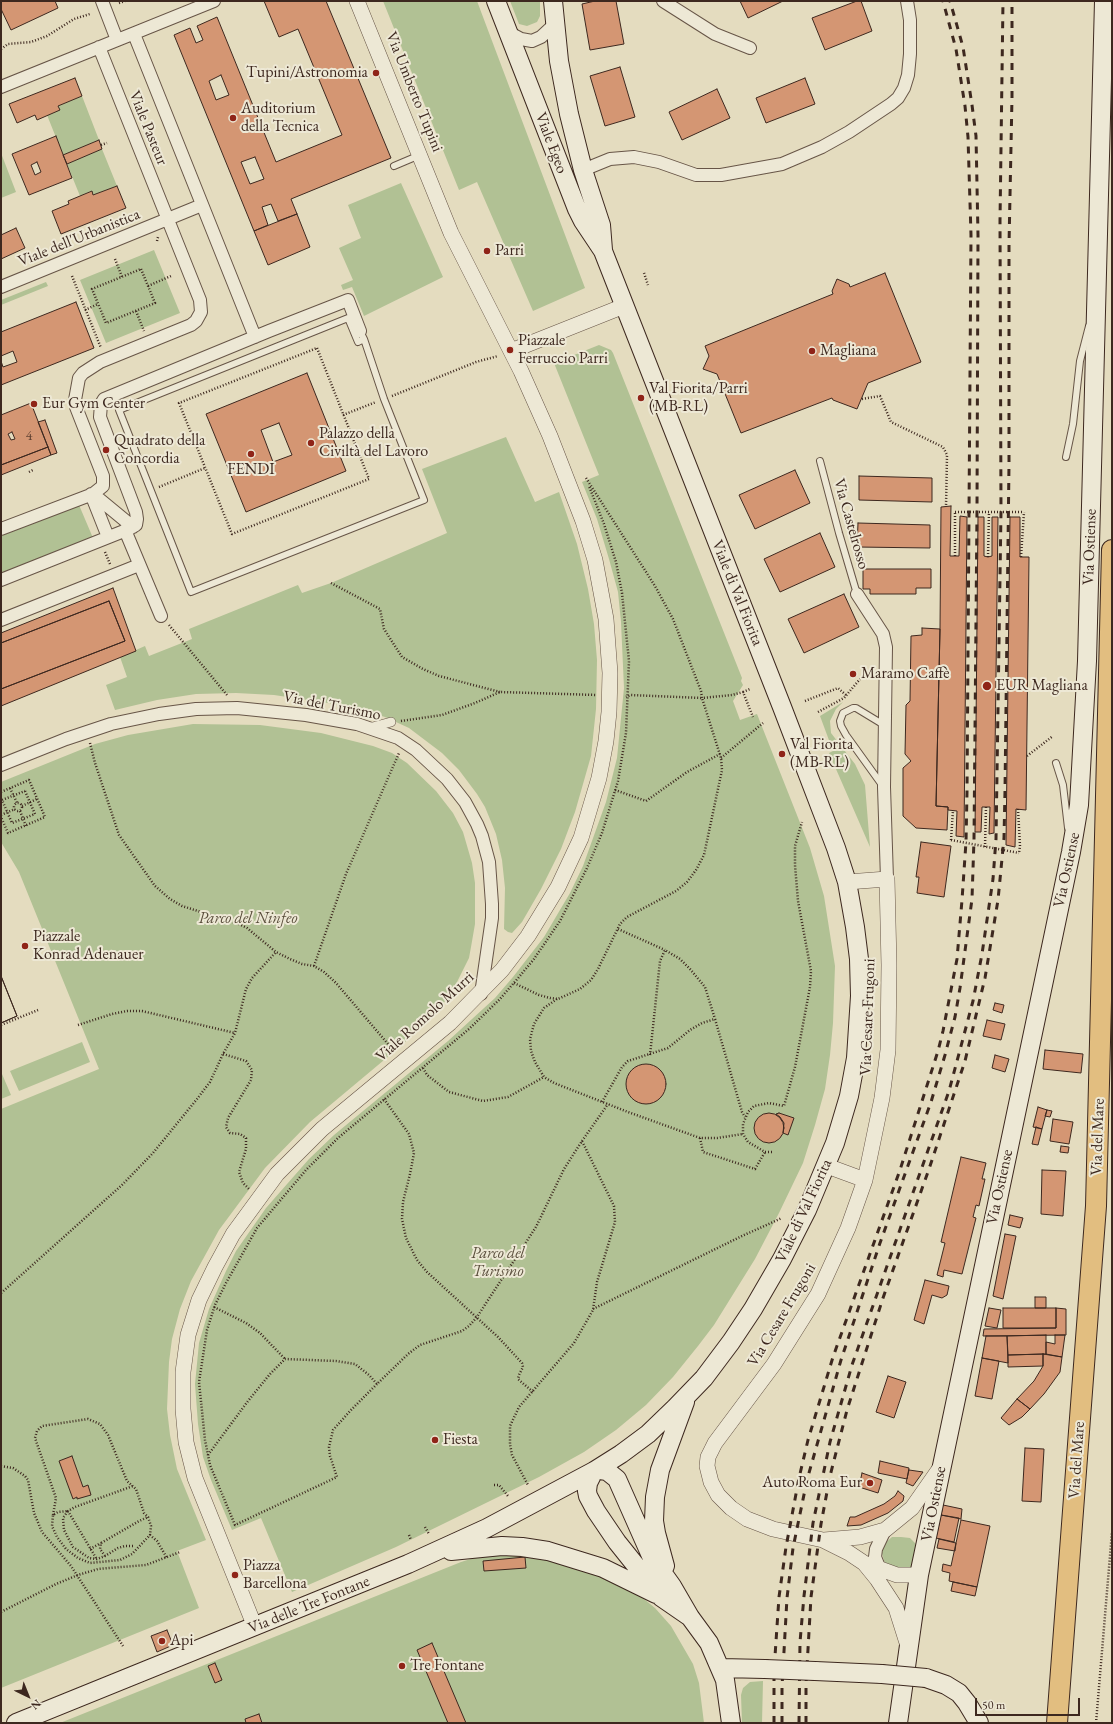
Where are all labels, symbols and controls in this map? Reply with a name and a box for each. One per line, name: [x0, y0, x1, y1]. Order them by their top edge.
street label: Via Umberto Tupini: [381, 29, 447, 155]
place label: Tupini/Astronomia: [246, 63, 368, 83]
marker: Tupini/Astronomia: [371, 68, 381, 78]
street label: Viale Pasteur: [124, 88, 172, 168]
place label: Auditorium della Tecnica: [241, 99, 319, 137]
street label: Viale Egeo: [531, 110, 571, 176]
marker: Auditorium della Tecnica: [228, 113, 238, 123]
street label: Viale dell'Urbanistica: [15, 205, 143, 271]
place label: Parri: [495, 241, 524, 261]
marker: Parri: [482, 246, 492, 256]
place label: Piazzale Ferruccio Parri: [518, 331, 608, 369]
place label: Magliana: [820, 341, 876, 361]
marker: Piazzale Ferruccio Parri: [505, 345, 515, 355]
marker: Magliana: [807, 346, 817, 356]
place label: Val Fiorita/Parri (MB-RL): [649, 379, 748, 417]
marker: Val Fiorita/Parri (MB-RL): [636, 393, 646, 403]
place label: Eur Gym Center: [42, 394, 145, 414]
marker: Eur Gym Center: [29, 399, 39, 409]
place label: Palazzo della Civiltà del Lavoro: [319, 424, 428, 462]
house number: 4: [26, 428, 32, 444]
place label: Quadrato della Concordia: [114, 431, 205, 469]
marker: Palazzo della Civiltà del Lavoro: [306, 438, 316, 448]
marker: Quadrato della Concordia: [101, 445, 111, 455]
marker: FENDI: [246, 449, 256, 459]
place label: FENDI: [227, 460, 275, 480]
street label: Via Castelrosso: [829, 476, 873, 572]
street label: Via Ostiense: [1079, 509, 1101, 585]
street label: Viale di Val Fiorita: [707, 537, 767, 649]
place label: Maramo Caffè: [861, 664, 950, 684]
marker: Maramo Caffè: [848, 669, 858, 679]
place label: EUR Magliana: [996, 676, 1088, 696]
marker: EUR Magliana: [981, 680, 993, 692]
street label: Via del Turismo: [281, 687, 383, 725]
place label: Val Fiorita (MB-RL): [790, 735, 853, 773]
marker: Val Fiorita (MB-RL): [777, 749, 787, 759]
street label: Via Ostiense: [1050, 831, 1084, 909]
park label: Parco del Ninfeo: [199, 909, 297, 929]
place label: Piazzale Konrad Adenauer: [33, 927, 144, 965]
marker: Piazzale Konrad Adenauer: [20, 941, 30, 951]
street label: Via Cesare Frugoni: [856, 958, 880, 1076]
street label: Viale Romolo Murri: [372, 968, 478, 1066]
street label: Via del Mare: [1087, 1098, 1109, 1176]
street label: Via Ostiense: [983, 1148, 1017, 1226]
street label: Viale di Val Fiorita: [772, 1156, 836, 1266]
park label: Parco del Turismo: [471, 1244, 525, 1282]
street label: Via Cesare Frugoni: [744, 1260, 820, 1370]
street label: Via del Mare: [1065, 1421, 1089, 1499]
place label: Fiesta: [443, 1430, 478, 1450]
marker: Fiesta: [430, 1435, 440, 1445]
street label: Via Ostiense: [917, 1465, 951, 1543]
place label: Auto Roma Eur: [762, 1473, 862, 1493]
marker: Auto Roma Eur: [865, 1478, 875, 1488]
place label: Piazza Barcellona: [243, 1556, 307, 1594]
marker: Piazza Barcellona: [230, 1570, 240, 1580]
street label: Via delle Tre Fontane: [245, 1572, 373, 1638]
place label: Api: [170, 1631, 193, 1651]
marker: Api: [157, 1636, 167, 1646]
place label: Tre Fontane: [410, 1656, 484, 1676]
marker: Tre Fontane: [397, 1661, 407, 1671]
north arrow: [8, 1676, 48, 1716]
scale bar: [977, 1690, 1082, 1716]
text: N: [28, 1697, 44, 1713]
text: 50 m: [982, 1697, 1005, 1713]

